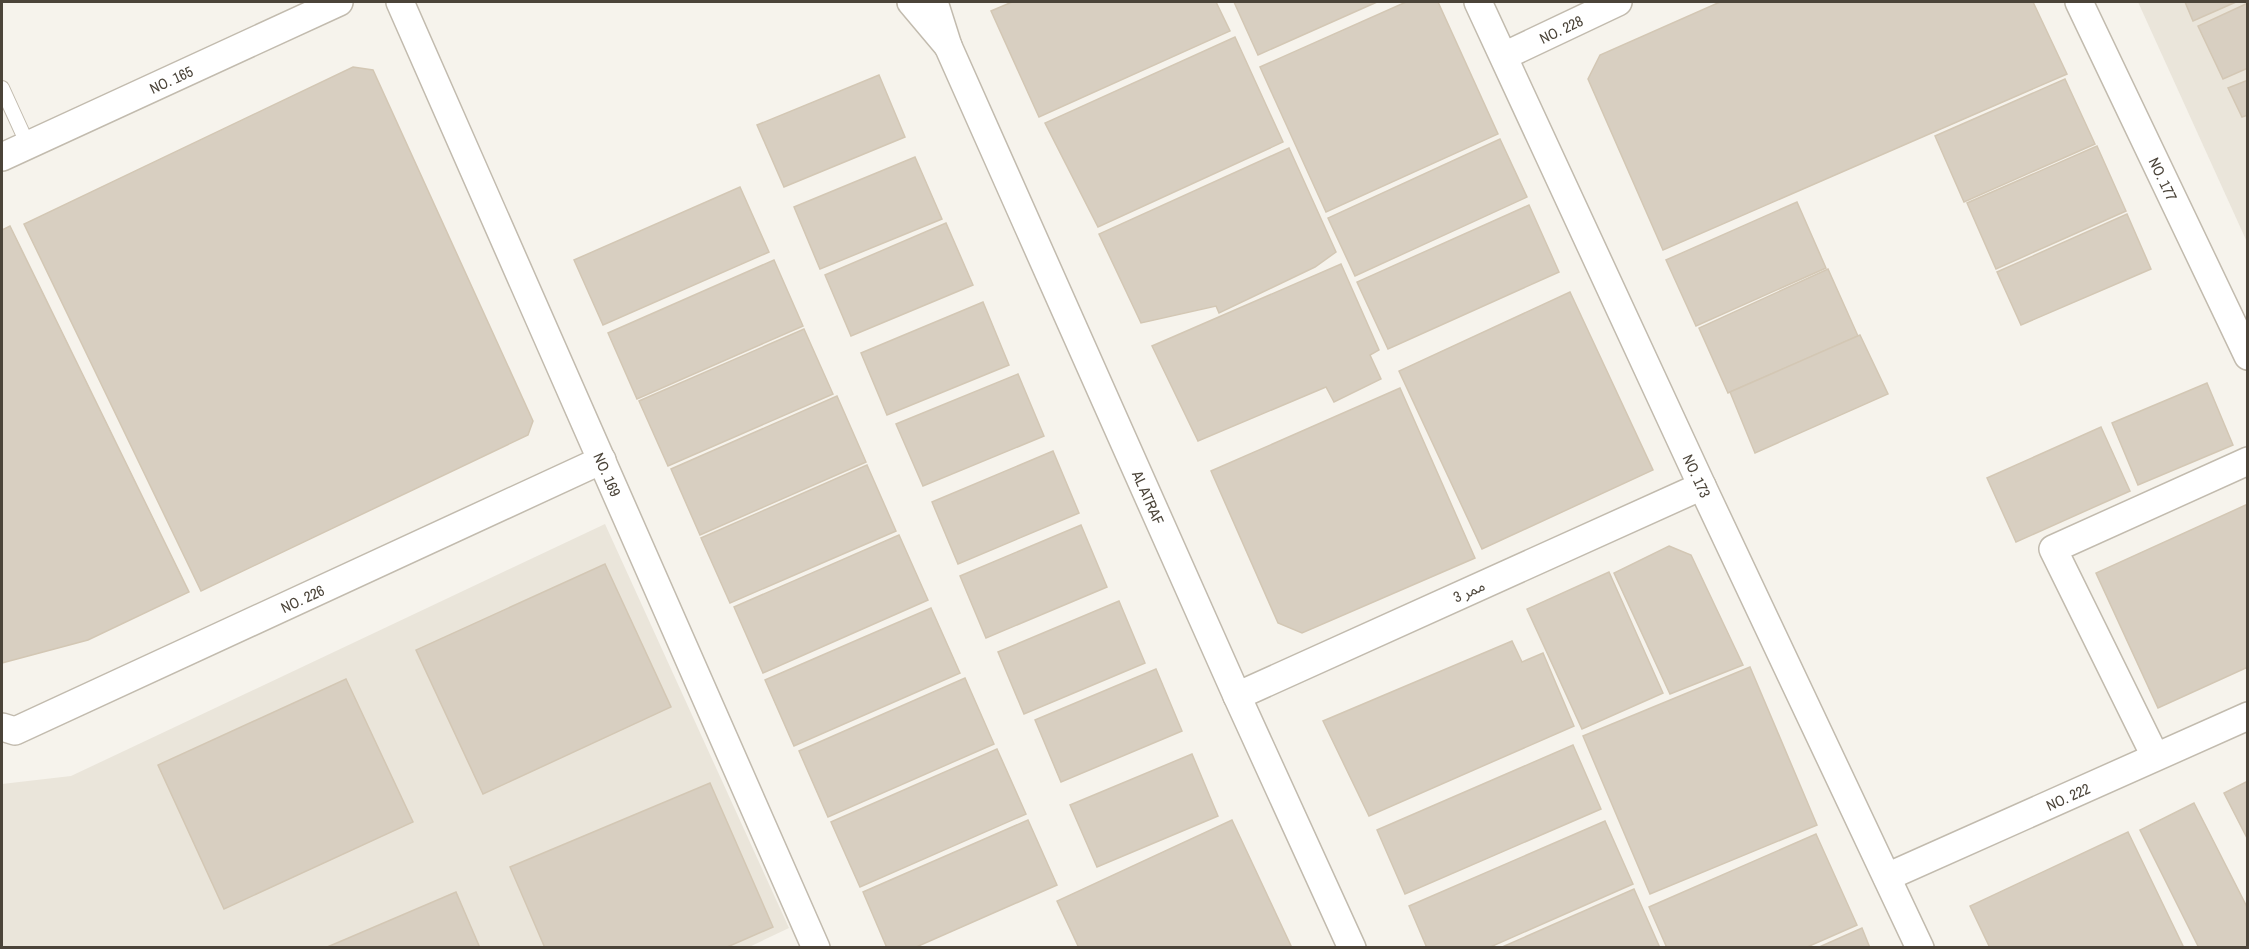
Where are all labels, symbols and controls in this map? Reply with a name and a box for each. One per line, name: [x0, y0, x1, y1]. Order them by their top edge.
street label: NO. 228: [1536, 10, 1586, 48]
street label: NO. 165: [146, 60, 196, 98]
street label: NO. 177: [2144, 154, 2183, 204]
street label: NO. 169: [589, 449, 627, 500]
street label: NO. 173: [1678, 451, 1717, 501]
street label: AL ATRAF: [1127, 466, 1170, 528]
street label: ممر 3: [1450, 575, 1488, 607]
street label: NO. 226: [277, 579, 328, 618]
street label: NO. 222: [2043, 777, 2093, 815]

